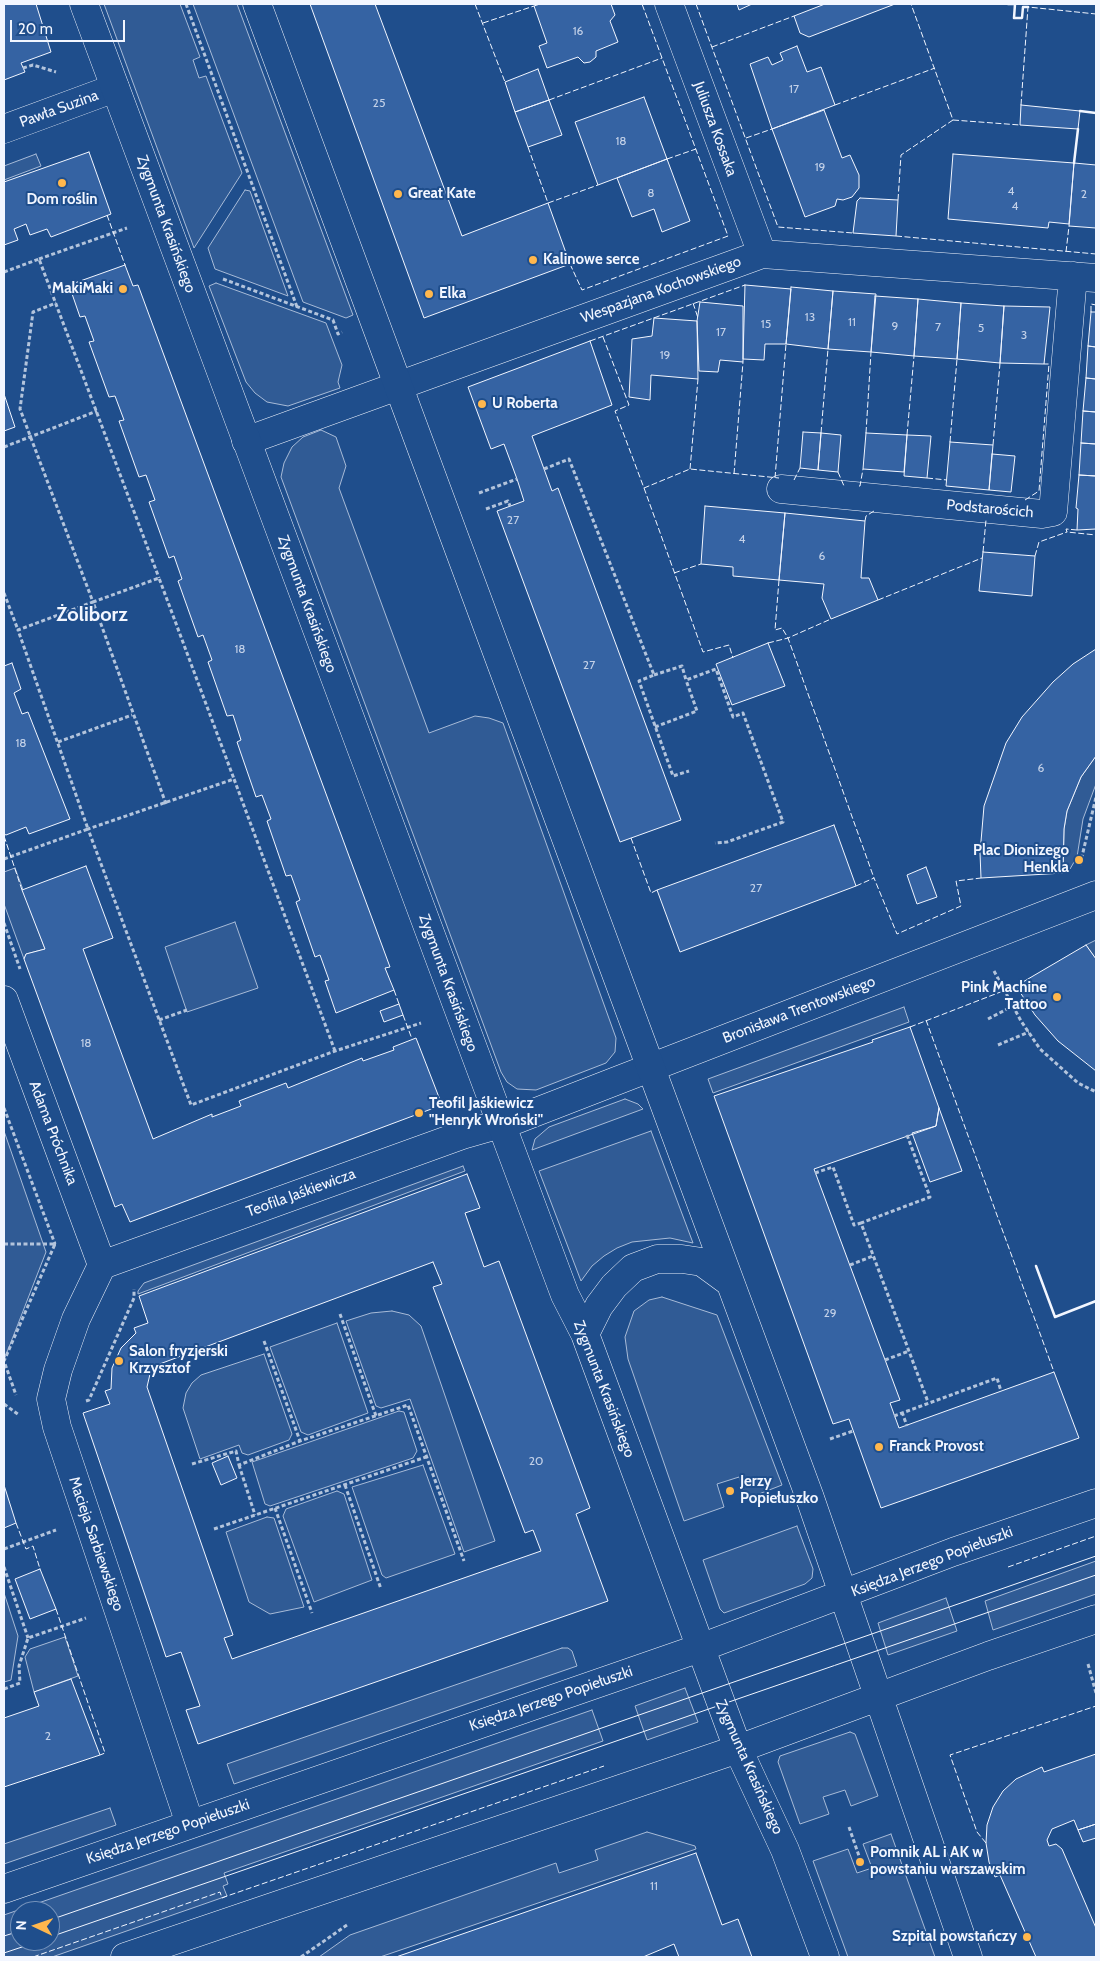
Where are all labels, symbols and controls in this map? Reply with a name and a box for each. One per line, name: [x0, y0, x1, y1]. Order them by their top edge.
scale bar: [12, 10, 128, 42]
text: 20 m: [18, 20, 53, 38]
house number: 16: [573, 24, 583, 38]
street label: Juliusza Kossaka: [690, 79, 740, 179]
house number: 17: [789, 82, 799, 96]
street label: Pawła Suzina: [17, 86, 101, 132]
house number: 25: [373, 96, 385, 110]
house number: 18: [615, 134, 627, 148]
street label: Zygmunta Krasińskiego: [133, 153, 199, 295]
house number: 19: [815, 160, 825, 174]
marker: Dom roślin: [56, 177, 68, 189]
house number: 4: [1008, 184, 1014, 198]
place label: Great Kate: [408, 185, 476, 203]
house number: 8: [647, 186, 655, 200]
house number: 2: [1081, 187, 1087, 201]
marker: Great Kate: [392, 188, 404, 200]
place label: Dom roślin: [26, 191, 98, 209]
house number: 4: [1012, 199, 1018, 213]
place label: Kalinowe serce: [543, 251, 639, 269]
street label: Wespazjana Kochowskiego: [578, 253, 744, 327]
marker: Kalinowe serce: [527, 254, 539, 266]
place label: MakiMaki: [52, 280, 113, 298]
marker: MakiMaki: [117, 283, 129, 295]
place label: Elka: [439, 285, 466, 303]
marker: Elka: [423, 288, 435, 300]
house number: 13: [805, 310, 815, 324]
house number: 11: [848, 315, 856, 329]
house number: 15: [761, 317, 771, 331]
house number: 9: [892, 319, 898, 333]
house number: 7: [935, 320, 941, 334]
house number: 5: [978, 321, 984, 335]
house number: 17: [716, 325, 726, 339]
house number: 3: [1021, 328, 1027, 342]
house number: 19: [660, 348, 670, 362]
place label: U Roberta: [492, 395, 558, 413]
marker: U Roberta: [476, 398, 488, 410]
street label: Podstarościch: [946, 496, 1034, 522]
house number: 27: [507, 513, 519, 527]
house number: 4: [739, 532, 745, 546]
street label: Zygmunta Krasińskiego: [274, 533, 340, 675]
house number: 6: [819, 549, 825, 563]
district label: Żoliborz: [56, 603, 128, 627]
house number: 18: [234, 642, 246, 656]
house number: 27: [583, 658, 595, 672]
house number: 18: [15, 736, 27, 750]
house number: 6: [1038, 761, 1044, 775]
place label: Plac Dionizego Henkla: [973, 842, 1069, 877]
marker: Plac Dionizego Henkla: [1073, 854, 1085, 866]
house number: 27: [750, 881, 762, 895]
street label: Zygmunta Krasińskiego: [415, 912, 481, 1054]
street label: Bronisława Trentowskiego: [720, 973, 878, 1047]
place label: Pink Machine Tattoo: [961, 979, 1047, 1014]
marker: Pink Machine Tattoo: [1051, 991, 1063, 1003]
house number: 18: [80, 1036, 92, 1050]
street label: Adama Próchnika: [25, 1078, 81, 1188]
place label: Teofil Jaśkiewicz "Henryk Wroński": [429, 1095, 543, 1130]
marker: Teofil Jaśkiewicz "Henryk Wroński": [413, 1107, 425, 1119]
street label: Teofila Jaśkiewicza: [244, 1165, 358, 1221]
house number: 29: [823, 1306, 837, 1320]
street label: Zygmunta Krasińskiego: [570, 1318, 638, 1460]
place label: Salon fryzjerski Krzysztof: [129, 1343, 228, 1378]
marker: Salon fryzjerski Krzysztof: [113, 1355, 125, 1367]
place label: Franck Provost: [889, 1438, 984, 1456]
marker: Franck Provost: [873, 1441, 885, 1453]
house number: 20: [529, 1454, 543, 1468]
place label: Jerzy Popiełuszko: [740, 1473, 818, 1508]
street label: Macieja Sarbiewskiego: [65, 1474, 127, 1614]
marker: Jerzy Popiełuszko: [724, 1485, 736, 1497]
street label: Księdza Jerzego Popiełuszki: [849, 1523, 1015, 1601]
street label: Księdza Jerzego Popiełuszki: [467, 1663, 635, 1735]
street label: Zygmunta Krasińskiego: [711, 1697, 787, 1837]
house number: 2: [45, 1729, 51, 1743]
street label: Księdza Jerzego Popiełuszki: [84, 1796, 252, 1868]
place label: Pomnik AL i AK w powstaniu warszawskim: [870, 1844, 1026, 1879]
marker: Pomnik AL i AK w powstaniu warszawskim: [854, 1856, 866, 1868]
house number: 11: [650, 1879, 658, 1893]
north arrow: [10, 1901, 60, 1951]
text: N: [12, 1920, 30, 1931]
place label: Szpital powstańczy: [892, 1928, 1017, 1946]
marker: Szpital powstańczy: [1021, 1931, 1033, 1943]

